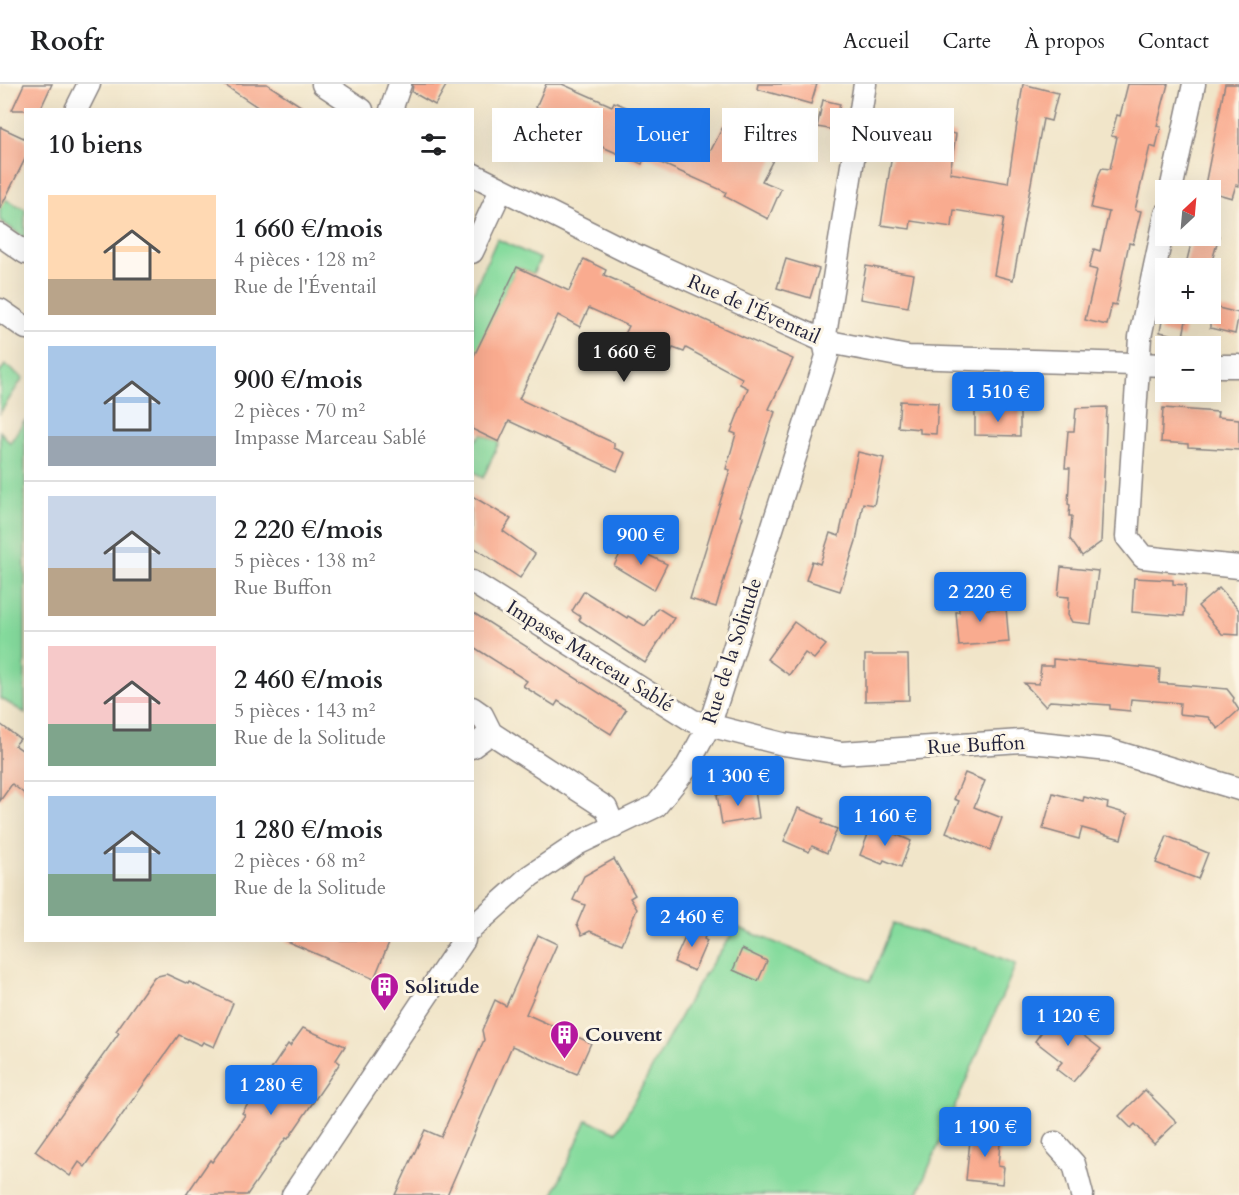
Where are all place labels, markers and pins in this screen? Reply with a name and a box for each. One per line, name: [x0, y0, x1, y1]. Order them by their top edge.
pin: 1 660 €: [569, 332, 679, 383]
pin: 1 510 €: [943, 372, 1053, 423]
pin: 900 €: [599, 515, 683, 566]
pin: 2 220 €: [925, 572, 1035, 623]
pin: 1 300 €: [683, 756, 793, 807]
pin: 1 160 €: [830, 796, 940, 847]
pin: 2 460 €: [637, 897, 747, 948]
building icon: Solitude: [368, 970, 400, 1012]
place label: Solitude: [405, 973, 480, 1000]
pin: 1 120 €: [1013, 996, 1123, 1047]
building icon: Couvent: [548, 1018, 580, 1060]
place label: Couvent: [585, 1021, 662, 1048]
pin: 1 280 €: [216, 1065, 326, 1116]
pin: 1 190 €: [930, 1107, 1040, 1158]

